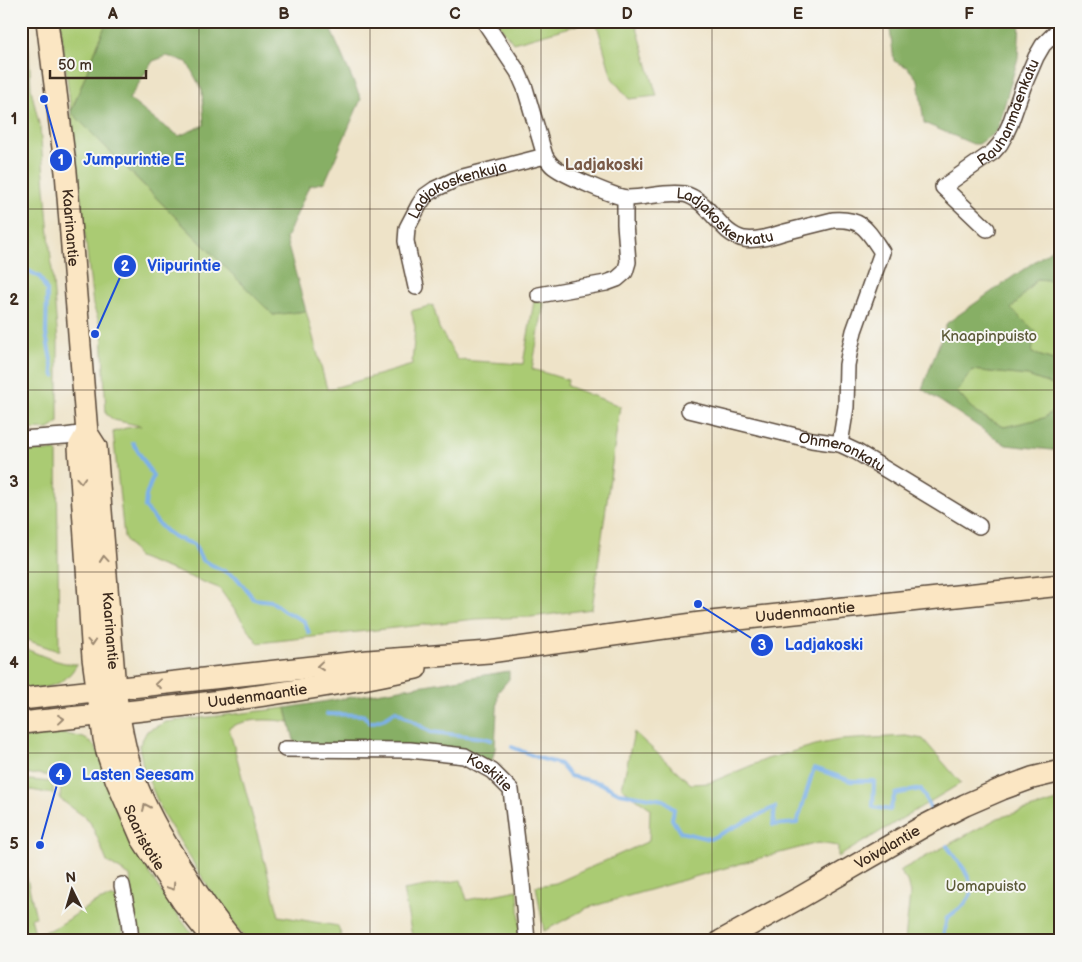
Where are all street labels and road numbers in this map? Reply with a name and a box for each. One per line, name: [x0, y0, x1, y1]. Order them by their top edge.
street label: Rauhanmäenkatu: [973, 56, 1044, 170]
street label: Ladjakoskenkuja: [404, 157, 509, 222]
street label: Ladjakoskenkatu: [675, 184, 776, 250]
street label: Kaarinantie: [57, 188, 83, 267]
street label: Ohmeronkatu: [797, 428, 888, 477]
street label: Kaarinantie: [97, 591, 122, 670]
street label: Uudenmaantie: [754, 598, 856, 627]
street label: Uudenmaantie: [207, 680, 309, 712]
street label: Koskitie: [463, 750, 516, 796]
street label: Saaristotie: [118, 802, 169, 874]
street label: Voivalantie: [851, 821, 924, 874]

